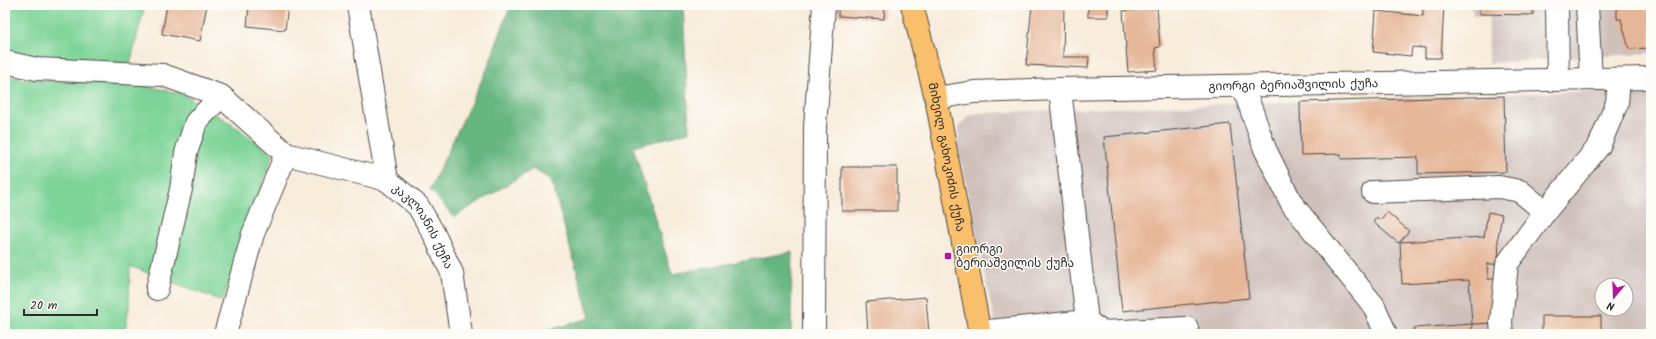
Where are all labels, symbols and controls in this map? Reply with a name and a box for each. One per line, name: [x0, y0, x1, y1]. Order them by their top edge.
street label: გიორგი ბერიაშვილის ქუჩა: [1208, 74, 1379, 96]
street label: მიხეილ გახოკიძის ქუჩა: [922, 80, 970, 233]
street label: კაკლიანის ქუჩა: [388, 179, 458, 272]
place label: გიორგი ბერიაშვილის ქუჩა: [956, 240, 1074, 273]
marker: გიორგი ბერიაშვილის ქუჩა: [943, 251, 953, 261]
north arrow: [1594, 277, 1634, 317]
scale bar: [24, 291, 97, 317]
text: 20 m: [30, 296, 58, 315]
text: N: [1605, 296, 1617, 315]

